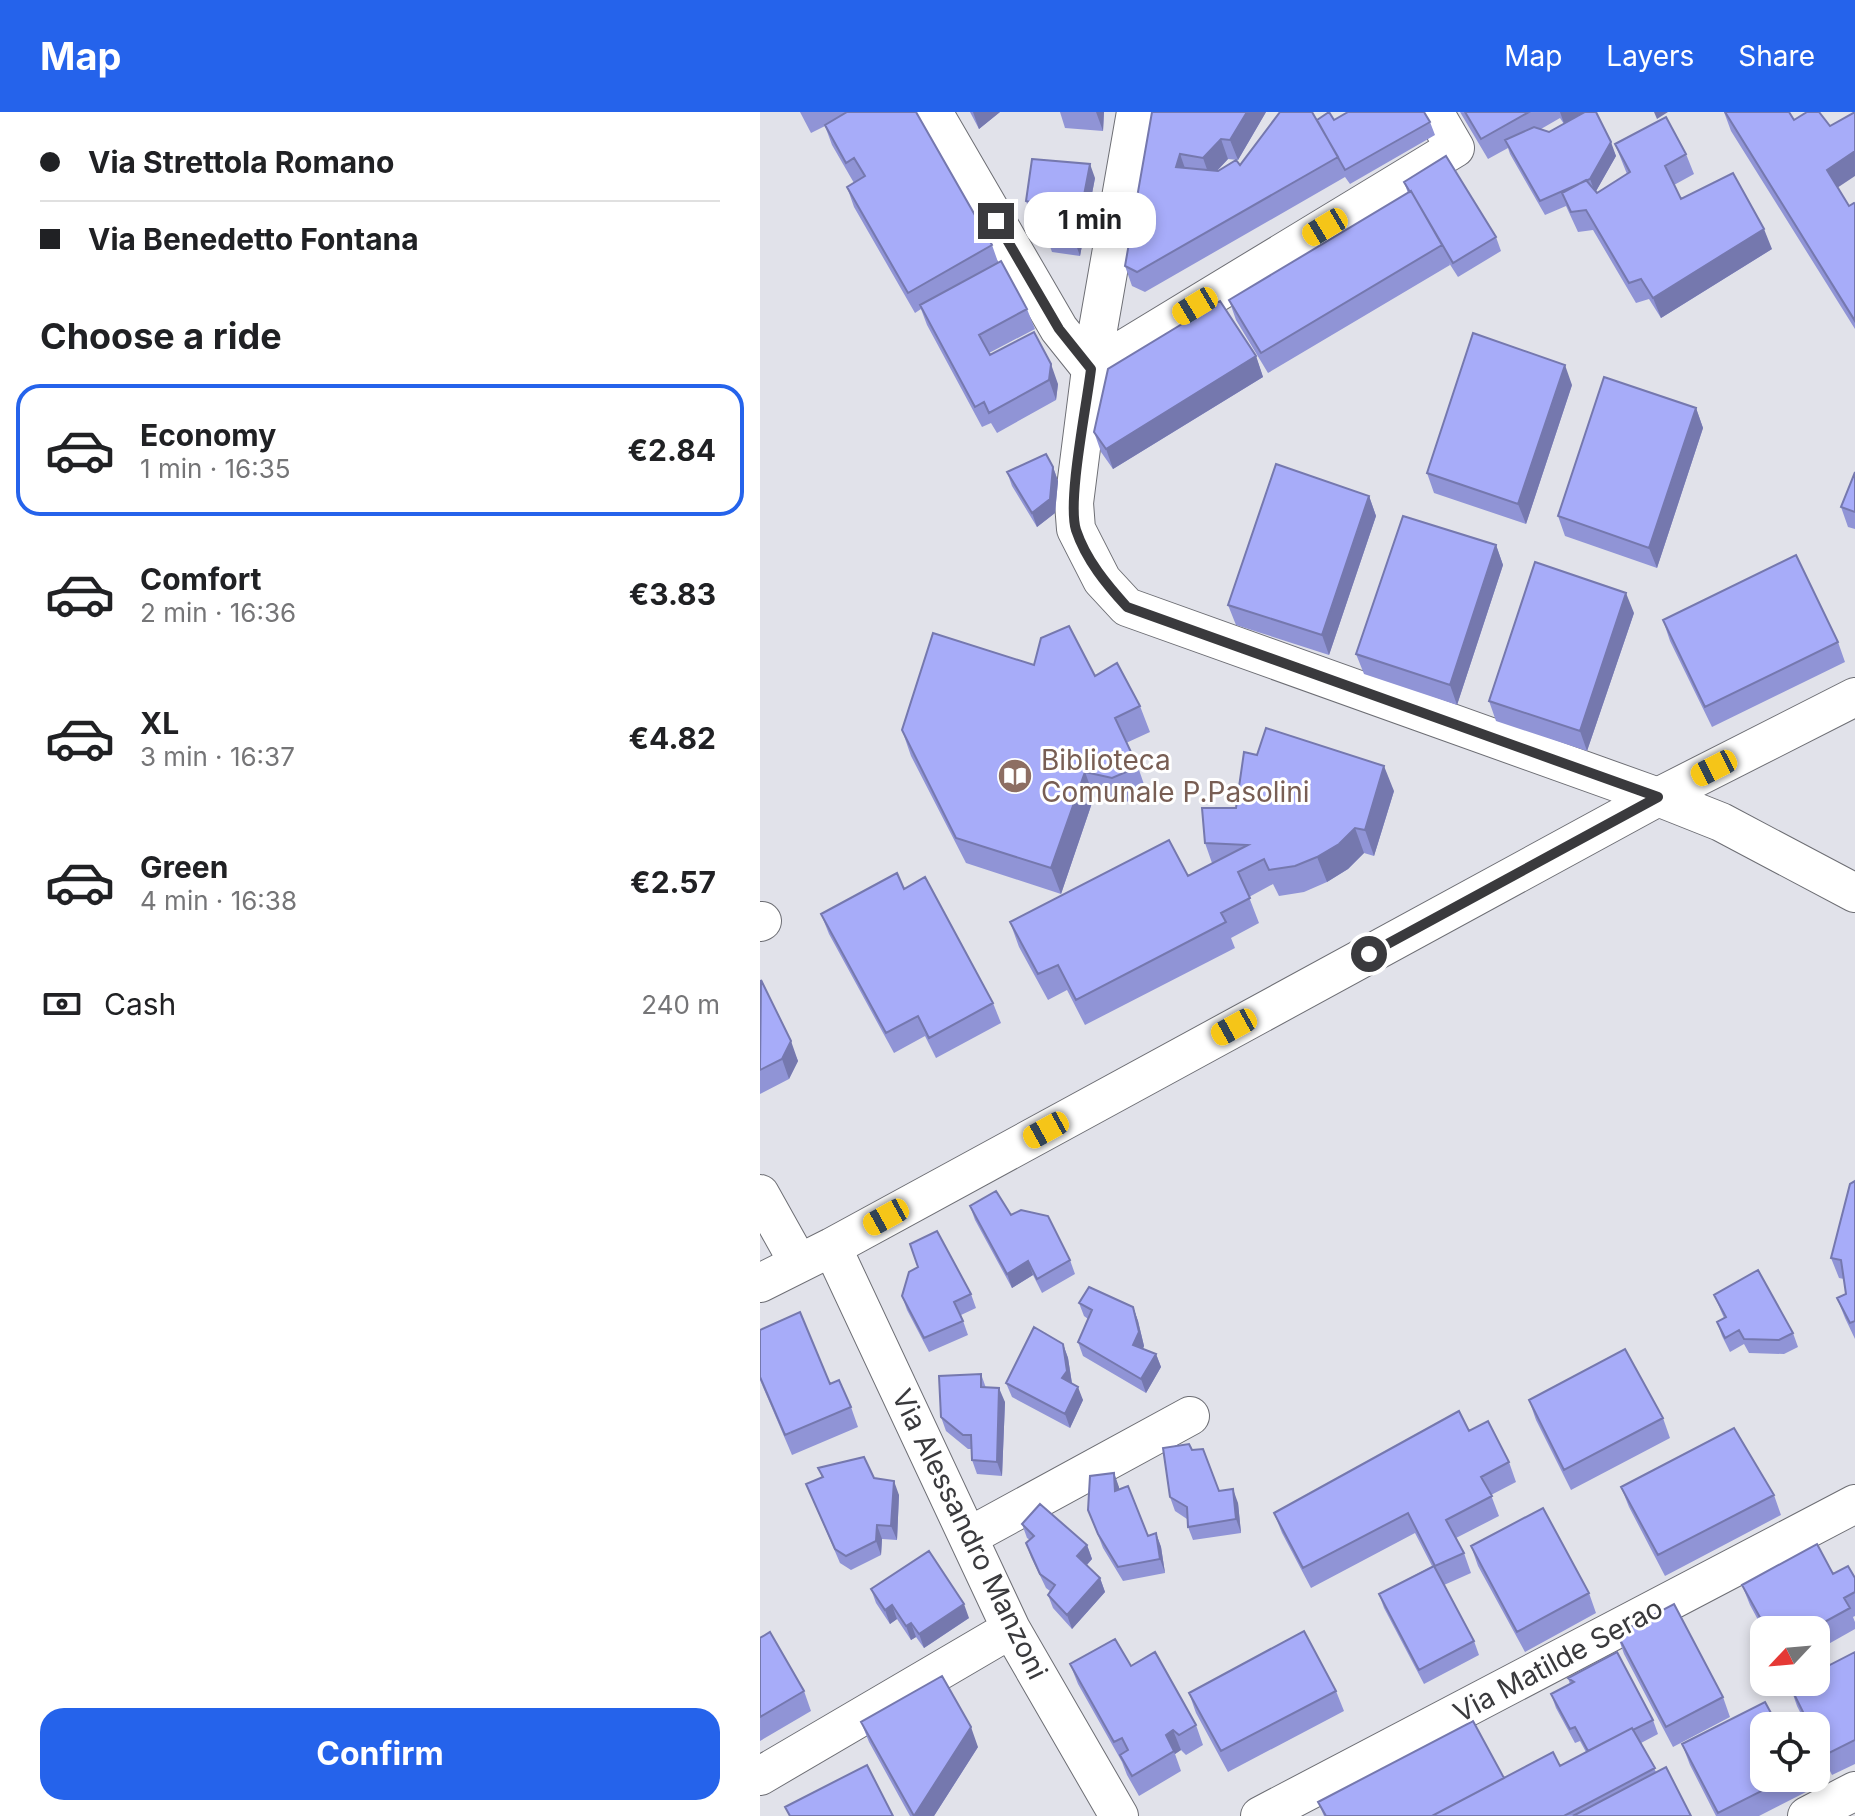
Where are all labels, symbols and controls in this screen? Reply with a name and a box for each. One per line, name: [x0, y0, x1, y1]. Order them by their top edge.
text: Map: [40, 33, 121, 79]
text: Map: [1504, 39, 1562, 73]
text: Layers: [1606, 39, 1694, 73]
text: Share: [1738, 39, 1815, 73]
text: Via Strettola Romano: [88, 144, 394, 180]
callout: 1 min: [1024, 193, 1156, 249]
route end: [978, 203, 1014, 239]
text: 1 min: [1058, 204, 1122, 235]
car: [1298, 204, 1352, 250]
text: Via Benedetto Fontana: [88, 221, 419, 257]
car: [1168, 283, 1222, 329]
text: Choose a ride: [40, 314, 282, 358]
icon: car: [44, 414, 116, 486]
text: Economy: [140, 417, 276, 453]
text: €2.84: [628, 432, 716, 468]
text: 1 min · 16:35: [140, 453, 291, 484]
icon: car: [44, 558, 116, 630]
text: Comfort: [140, 561, 261, 597]
text: €3.83: [629, 576, 716, 612]
text: 2 min · 16:36: [140, 597, 296, 628]
icon: car: [44, 702, 116, 774]
text: XL: [140, 705, 179, 741]
text: €4.82: [629, 720, 716, 756]
text: 3 min · 16:37: [140, 741, 295, 772]
place label: Biblioteca Comunale P.Pasolini: [1041, 743, 1310, 809]
car: [1687, 746, 1741, 790]
library icon: Biblioteca Comunale P.Pasolini: [996, 757, 1034, 795]
icon: car: [44, 846, 116, 918]
text: Green: [140, 849, 228, 885]
text: €2.57: [630, 864, 716, 900]
text: 4 min · 16:38: [140, 885, 297, 916]
route start: [1351, 936, 1387, 972]
icon: cash: [40, 982, 84, 1026]
text: Cash: [104, 986, 176, 1022]
text: 240 m: [641, 989, 720, 1020]
car: [1207, 1005, 1261, 1049]
car: [1019, 1108, 1073, 1152]
car: [859, 1195, 913, 1239]
street label: Via Alessandro Manzoni: [885, 1383, 1055, 1685]
street label: Via Matilde Serao: [1448, 1591, 1668, 1729]
north arrow: [1750, 1616, 1830, 1696]
map controls: [1750, 1616, 1830, 1792]
button: Confirm: [40, 1708, 720, 1800]
button: locate: [1750, 1712, 1830, 1792]

